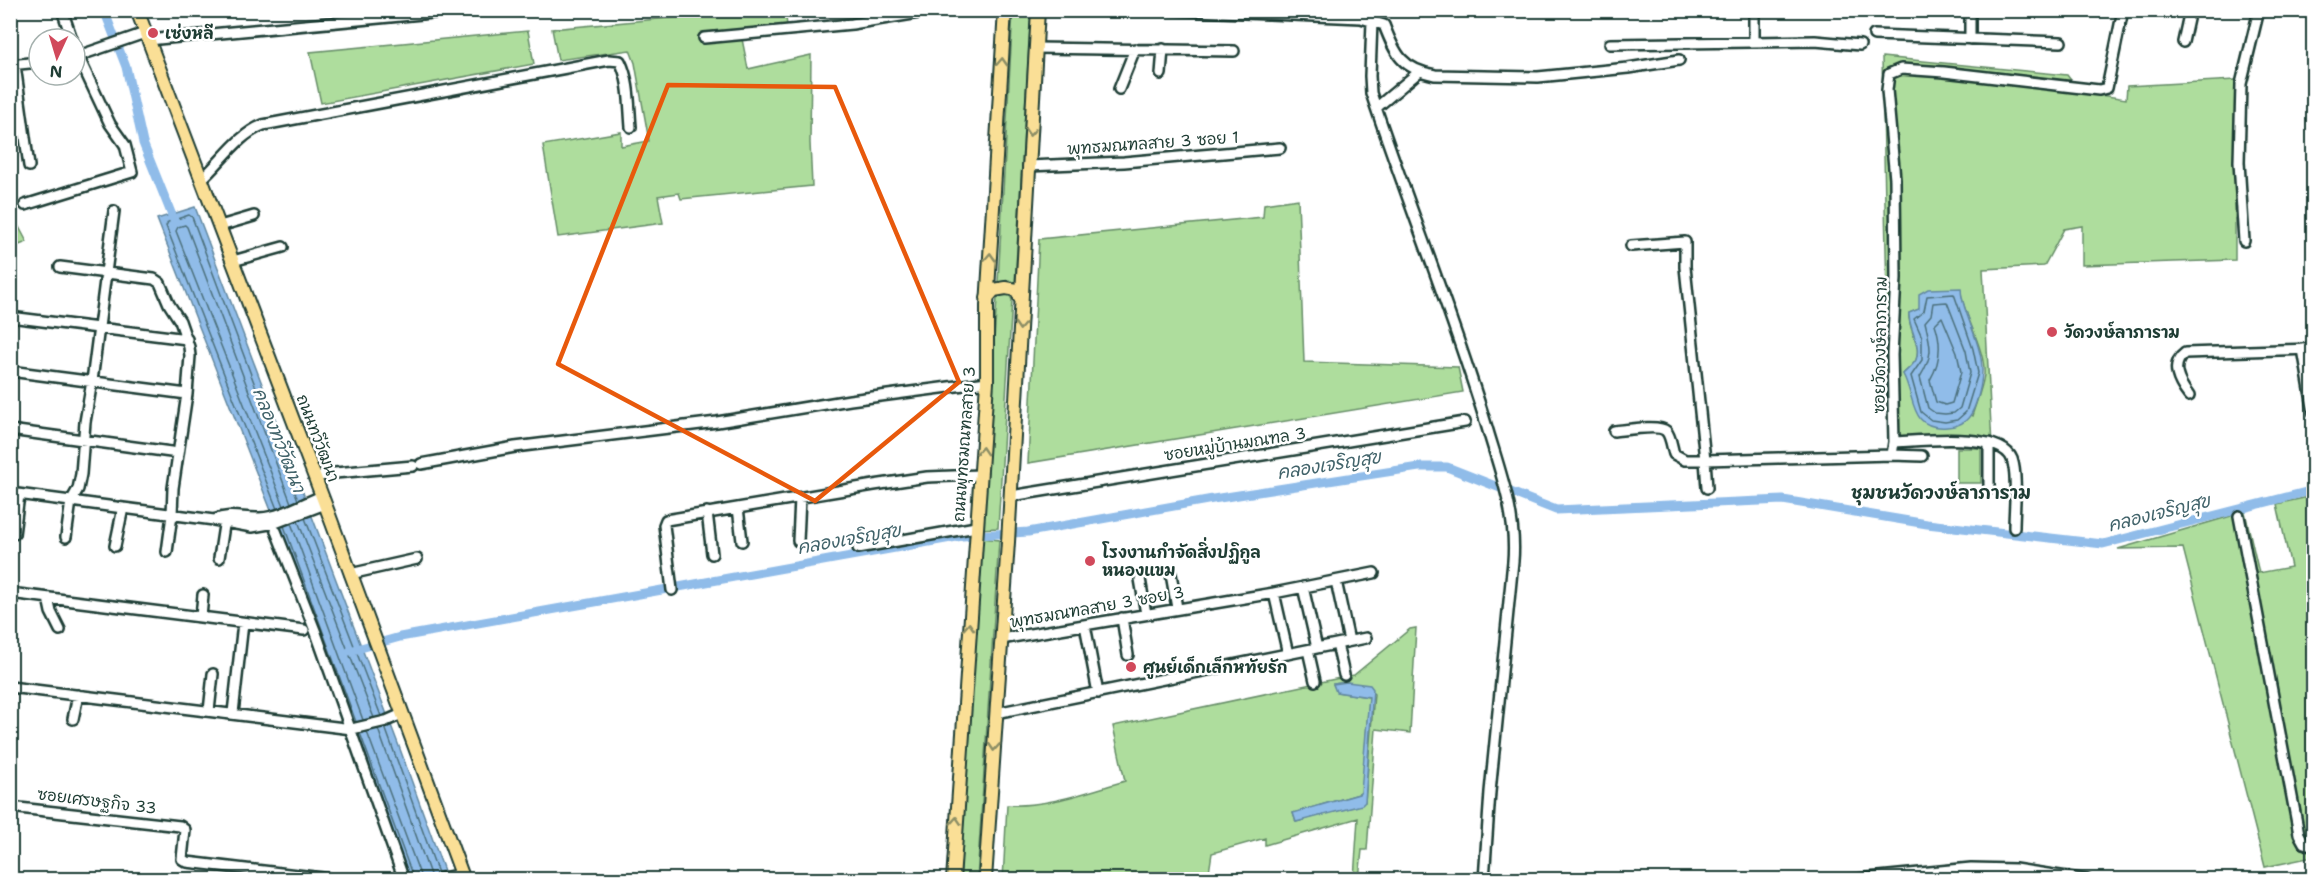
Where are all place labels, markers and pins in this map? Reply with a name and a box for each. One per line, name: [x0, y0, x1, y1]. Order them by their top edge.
place label: เซ่งหลี: [165, 23, 214, 44]
marker: เซ่งหลี: [146, 26, 160, 40]
place label: วัดวงษ์ลาภาราม: [2064, 321, 2180, 343]
marker: วัดวงษ์ลาภาราม: [2045, 325, 2059, 339]
place label: โรงงานกำจัดสิ่งปฏิกูล หนองแขม: [1102, 536, 1261, 581]
marker: โรงงานกำจัดสิ่งปฏิกูล หนองแขม: [1083, 554, 1097, 568]
place label: ศูนย์เด็กเล็กหทัยรัก: [1143, 655, 1287, 679]
marker: ศูนย์เด็กเล็กหทัยรัก: [1124, 660, 1138, 674]

